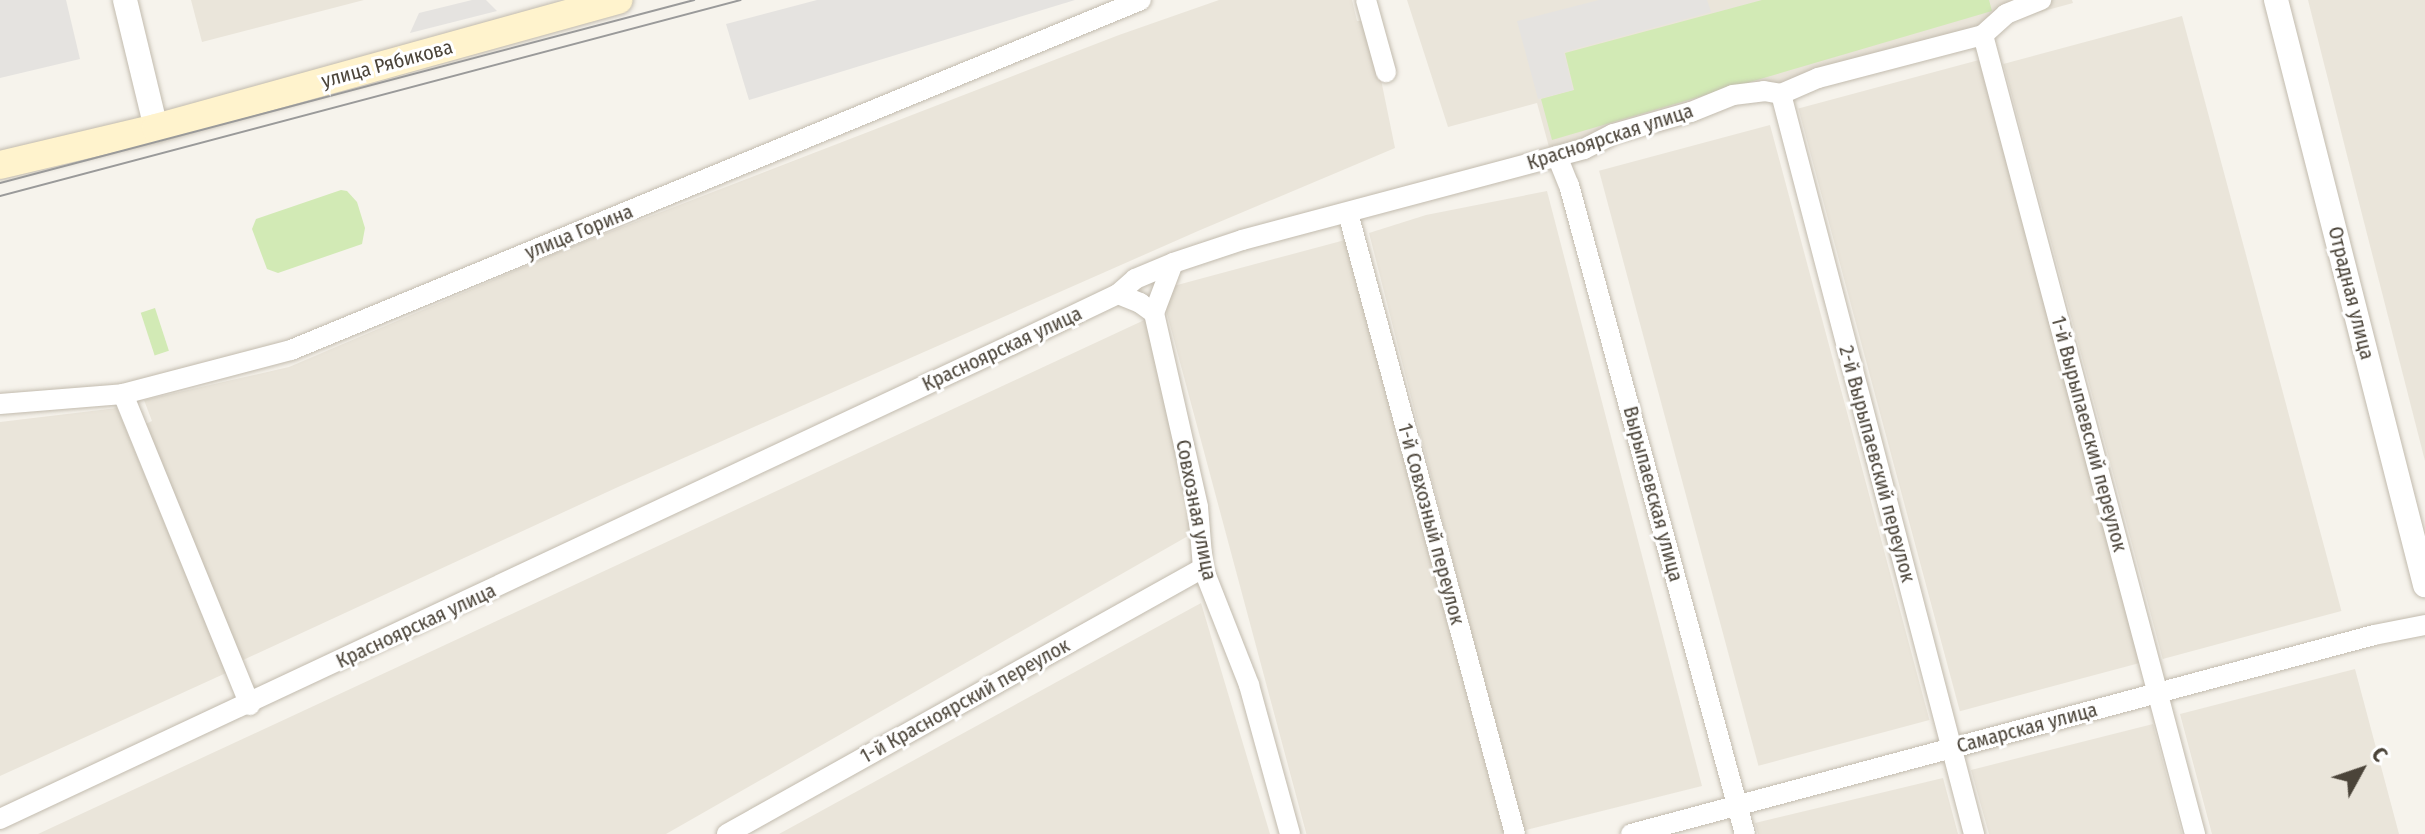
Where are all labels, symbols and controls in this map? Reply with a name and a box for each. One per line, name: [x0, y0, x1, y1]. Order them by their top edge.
street label: улица Рябикова: [319, 35, 455, 93]
street label: Красноярская улица: [1524, 99, 1696, 175]
street label: улица Горина: [521, 199, 637, 265]
street label: Отрадная улица: [2323, 224, 2379, 362]
street label: Красноярская улица: [918, 302, 1086, 396]
street label: 1-й Вырыпаевский переулок: [2046, 314, 2132, 554]
street label: 2-й Вырыпаевский переулок: [1834, 343, 1920, 585]
street label: Вырыпаевская улица: [1618, 404, 1688, 584]
street label: 1-й Совхозный переулок: [1393, 421, 1469, 627]
street label: Совхозная улица: [1171, 438, 1221, 582]
street label: Красноярская улица: [332, 579, 500, 673]
street label: 1-й Красноярский переулок: [856, 633, 1074, 769]
street label: Самарская улица: [1954, 698, 2100, 758]
north arrow: [2321, 730, 2401, 810]
text: С: [2366, 741, 2394, 767]

